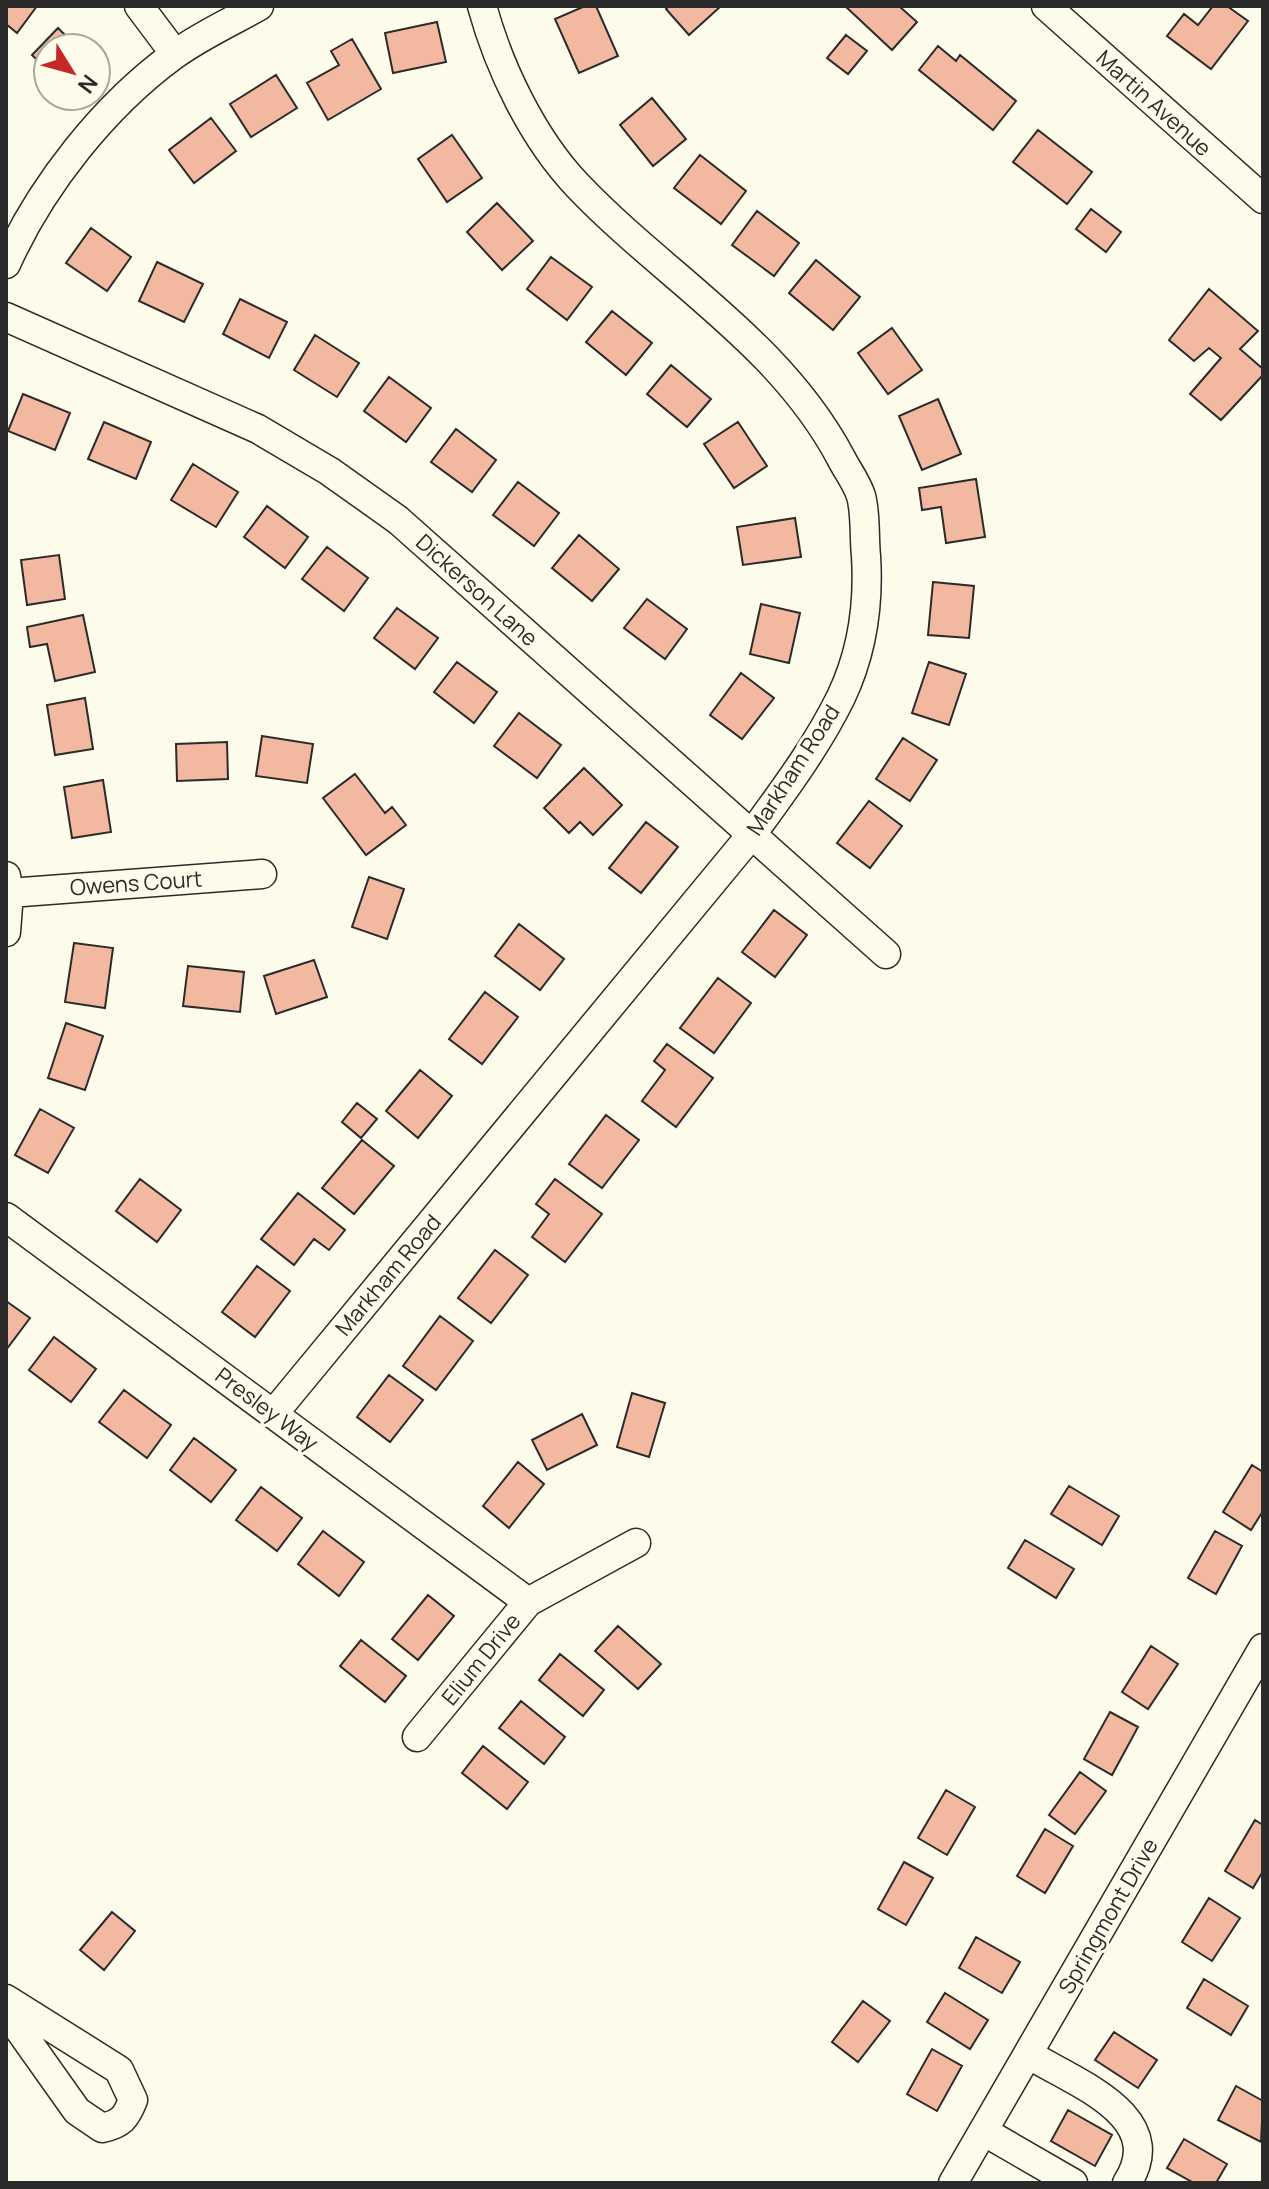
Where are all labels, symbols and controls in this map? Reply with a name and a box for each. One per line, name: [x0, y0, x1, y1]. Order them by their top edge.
north arrow: [32, 32, 112, 112]
street label: Martin Avenue: [1090, 43, 1218, 163]
text: N: [71, 69, 105, 99]
street label: Dickerson Lane: [410, 527, 545, 653]
street label: Markham Road: [740, 699, 846, 841]
street label: Owens Court: [69, 863, 203, 903]
street label: Markham Road: [328, 1208, 448, 1342]
street label: Presley Way: [209, 1360, 325, 1458]
street label: Elium Drive: [435, 1607, 527, 1711]
street label: Springmont Drive: [1051, 1833, 1165, 1999]

